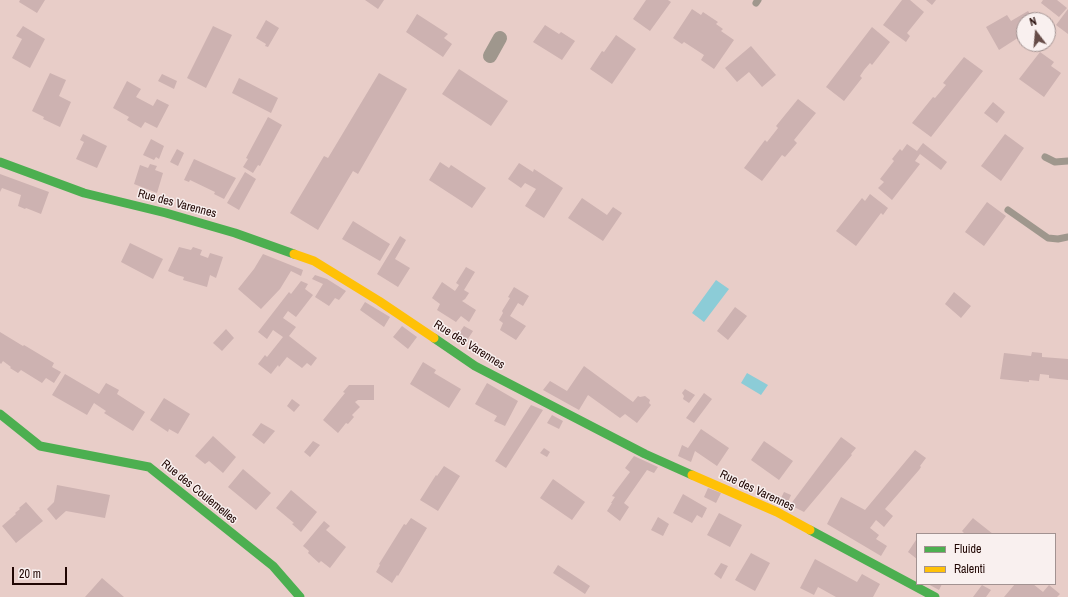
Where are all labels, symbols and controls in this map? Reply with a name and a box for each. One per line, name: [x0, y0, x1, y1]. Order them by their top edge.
north arrow: [1016, 12, 1056, 52]
text: N: [1028, 14, 1038, 29]
street label: Rue des Varennes: [136, 187, 218, 221]
street label: Rue des Varennes: [431, 317, 507, 373]
street label: Rue des Coulemelles: [158, 457, 240, 527]
street label: Rue des Varennes: [717, 467, 797, 515]
legend: [916, 533, 1056, 585]
text: Fluide: [954, 541, 981, 557]
scale bar: [14, 559, 69, 585]
text: Ralenti: [954, 561, 985, 577]
text: 20 m: [19, 566, 41, 582]

